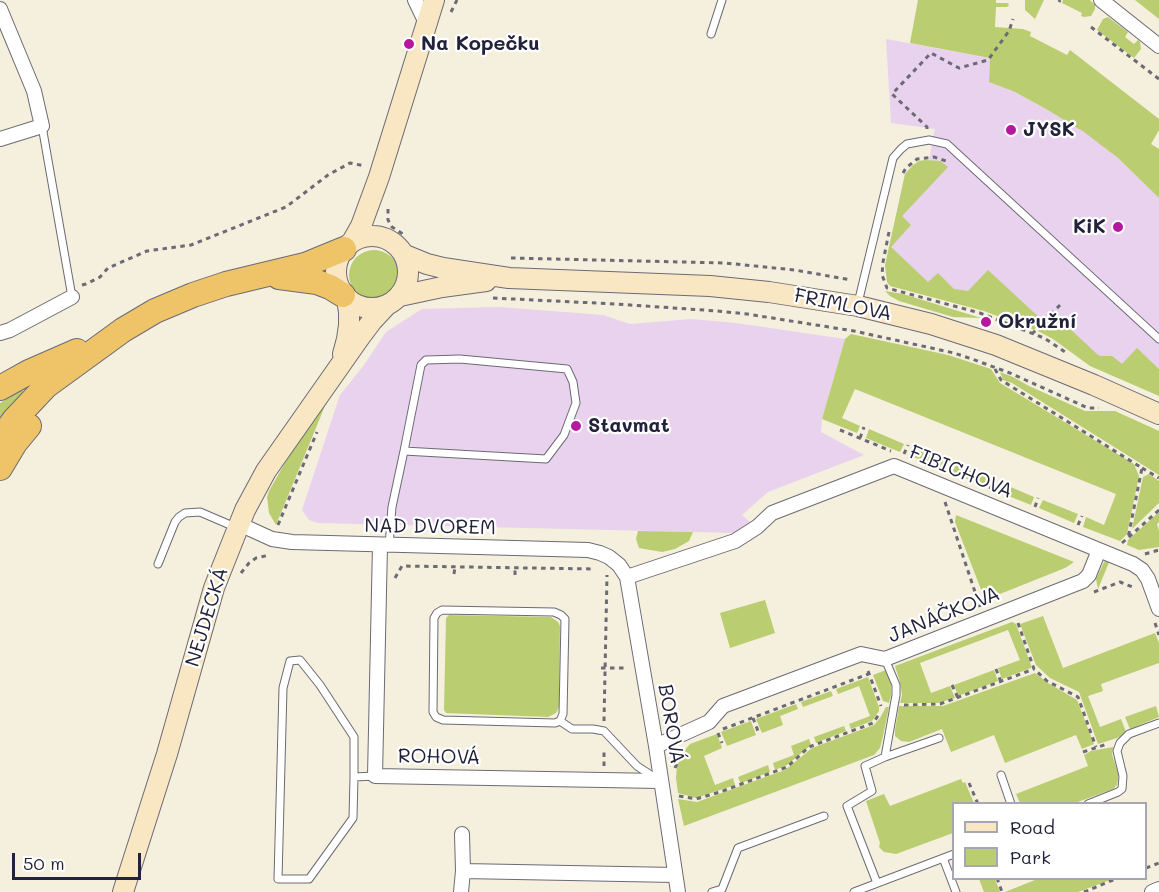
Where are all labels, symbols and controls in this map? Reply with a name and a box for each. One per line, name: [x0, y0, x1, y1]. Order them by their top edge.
place label: Na Kopečku: [421, 32, 540, 56]
marker: Na Kopečku: [402, 37, 416, 51]
place label: JYSK: [1023, 118, 1075, 142]
marker: JYSK: [1004, 123, 1018, 137]
place label: KiK: [1073, 215, 1106, 239]
marker: KiK: [1111, 220, 1125, 234]
street label: FRIMLOVA: [792, 284, 894, 326]
place label: Okružní: [998, 310, 1077, 334]
marker: Okružní: [979, 315, 993, 329]
place label: Stavmat: [588, 414, 670, 438]
marker: Stavmat: [569, 419, 583, 433]
street label: FIBICHOVA: [906, 440, 1016, 504]
street label: NAD DVOREM: [364, 514, 496, 540]
street label: NEJDECKÁ: [181, 564, 233, 670]
street label: JANÁČKOVA: [885, 582, 1003, 648]
street label: BOROVÁ: [653, 682, 689, 766]
street label: ROHOVÁ: [398, 744, 480, 770]
legend: [952, 802, 1147, 880]
text: Road: [1010, 815, 1055, 839]
scale bar: [15, 841, 144, 879]
text: Park: [1010, 845, 1051, 869]
text: 50 m: [23, 851, 65, 875]

